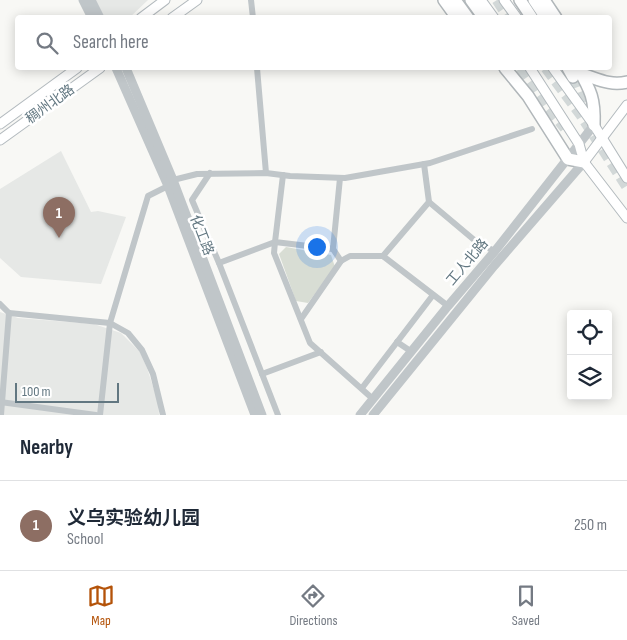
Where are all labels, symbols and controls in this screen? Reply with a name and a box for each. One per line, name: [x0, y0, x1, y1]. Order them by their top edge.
search box: [15, 15, 612, 70]
icon: search: [33, 29, 61, 57]
text: Search here: [73, 31, 149, 54]
street label: 稠州北路: [22, 81, 78, 127]
pin: 1: [43, 197, 75, 238]
street label: 化工路: [187, 212, 217, 258]
your location: [304, 234, 330, 260]
street label: 工人北路: [442, 235, 492, 289]
map controls: [567, 310, 612, 400]
button: locate: [567, 310, 612, 355]
button: layers: [567, 355, 612, 400]
scale bar: [15, 380, 119, 403]
text: 100 m: [22, 383, 51, 400]
text: Nearby: [20, 435, 73, 460]
text: 义乌实验幼儿园: [67, 507, 200, 530]
text: 1: [33, 516, 39, 535]
text: 250 m: [574, 516, 607, 535]
text: School: [67, 530, 103, 549]
tab: Map: [87, 582, 115, 629]
tab: Directions: [289, 582, 338, 629]
tab: Saved: [512, 582, 540, 629]

